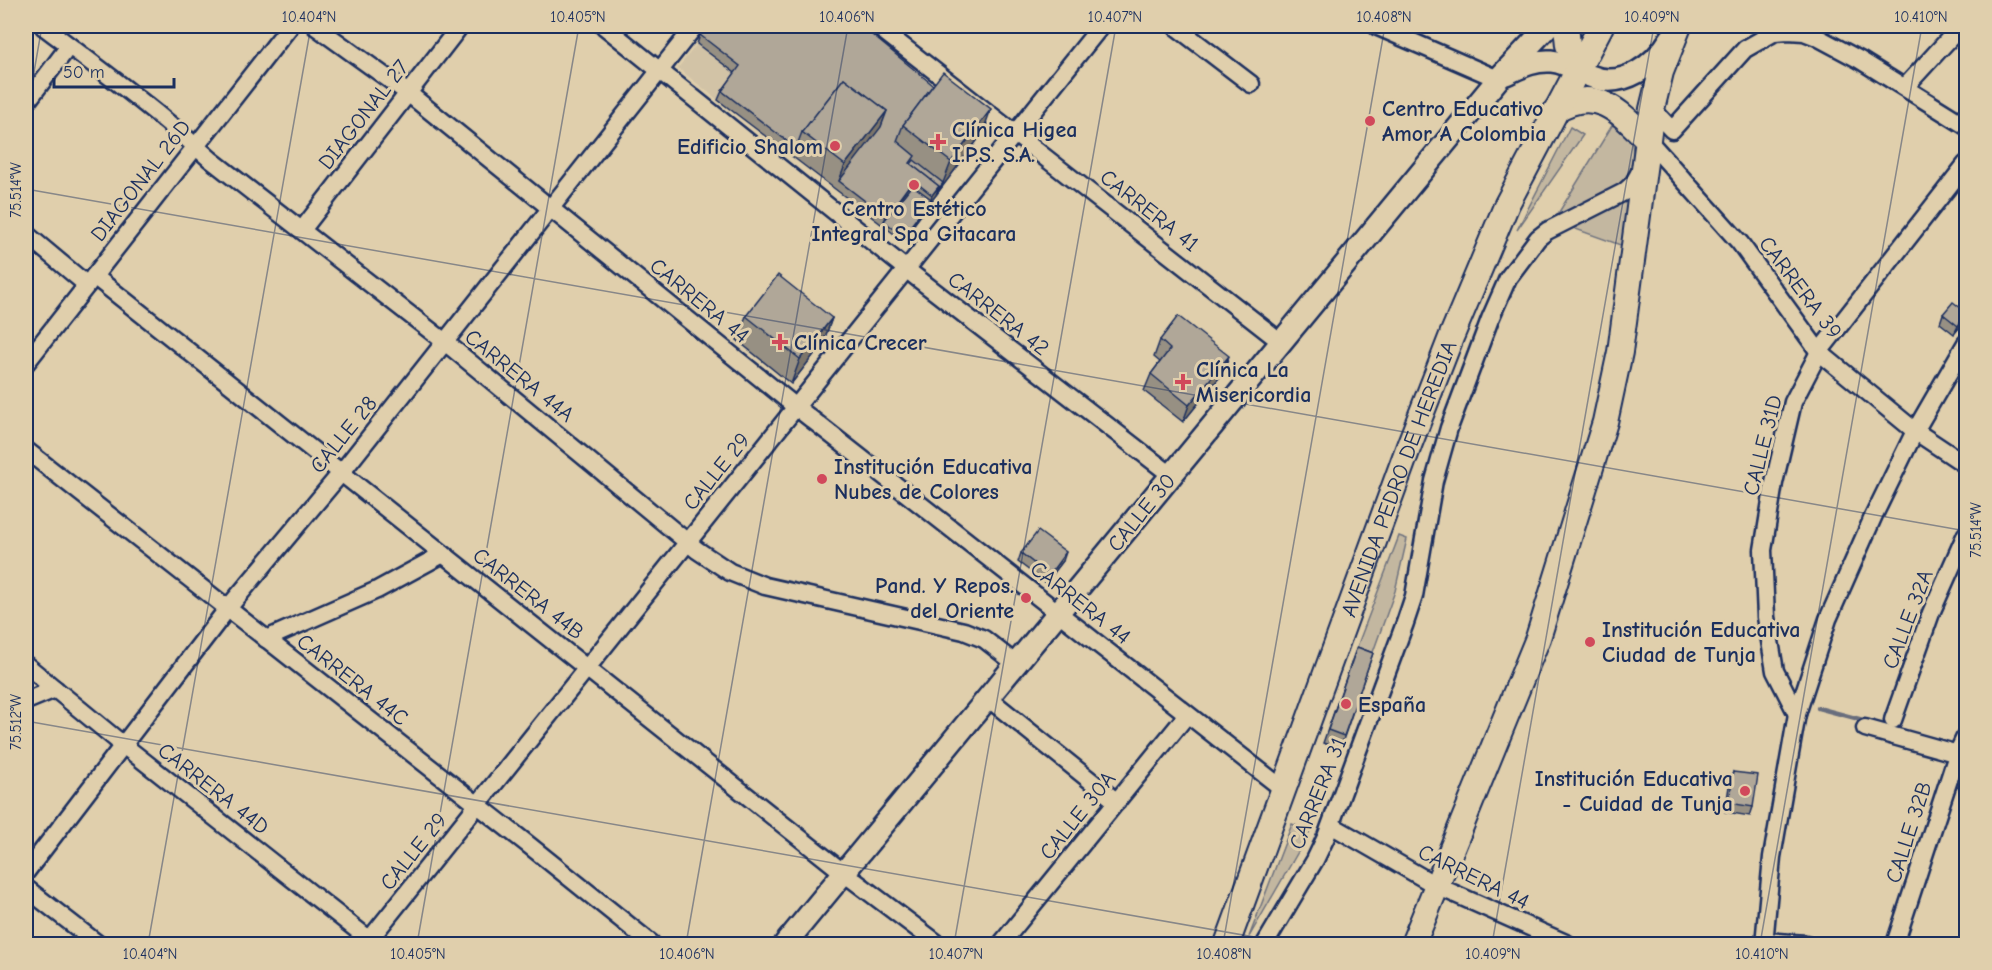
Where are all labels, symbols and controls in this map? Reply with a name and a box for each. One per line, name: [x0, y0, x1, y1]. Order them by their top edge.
text: 10.404°N: [282, 8, 336, 26]
text: 10.405°N: [550, 8, 606, 26]
text: 10.406°N: [819, 8, 875, 26]
text: 10.407°N: [1088, 8, 1142, 26]
text: 10.408°N: [1356, 8, 1412, 26]
text: 10.409°N: [1624, 8, 1680, 26]
text: 10.410°N: [1894, 8, 1948, 26]
scale bar: [54, 51, 174, 89]
street label: DIAGONAL 27: [313, 54, 415, 175]
text: 50 m: [63, 62, 105, 83]
place label: Centro Educativo Amor A Colombia: [1382, 96, 1546, 147]
marker: Centro Educativo Amor A Colombia: [1363, 114, 1377, 128]
street label: DIAGONAL 26D: [85, 115, 196, 247]
place label: Clínica Higea I.P.S. S.A.: [952, 117, 1078, 168]
marker: Clínica Higea I.P.S. S.A.: [929, 133, 947, 151]
place label: Edificio Shalom: [677, 134, 823, 160]
marker: Edificio Shalom: [828, 139, 842, 153]
text: 75.514°W: [7, 162, 25, 218]
street label: CARRERA 41: [1095, 164, 1204, 257]
marker: Centro Estético Integral Spa Gitacara: [907, 178, 921, 192]
place label: Centro Estético Integral Spa Gitacara: [812, 196, 1016, 247]
street label: CARRERA 39: [1753, 231, 1847, 344]
street label: CARRERA 44: [644, 253, 754, 349]
street label: CARRERA 42: [943, 266, 1054, 361]
street label: CARRERA 44A: [459, 324, 579, 428]
place label: Clínica Crecer: [794, 330, 927, 356]
marker: Clínica Crecer: [771, 333, 789, 351]
street label: AVENIDA PEDRO DE HEREDIA: [1336, 337, 1463, 620]
place label: Clínica La Misericordia: [1196, 357, 1311, 408]
marker: Clínica La Misericordia: [1174, 373, 1192, 391]
street label: CALLE 28: [305, 391, 383, 478]
street label: CALLE 31D: [1738, 392, 1788, 498]
street label: CALLE 29: [678, 428, 756, 516]
place label: Institución Educativa Nubes de Colores: [834, 454, 1032, 505]
street label: CALLE 30: [1102, 468, 1181, 557]
marker: Institución Educativa Nubes de Colores: [815, 472, 829, 486]
text: 75.514°W: [1967, 502, 1985, 558]
street label: CARRERA 44B: [468, 542, 589, 645]
street label: CARRERA 44: [1025, 556, 1136, 650]
street label: CALLE 32A: [1877, 566, 1939, 673]
place label: Pand. Y Repos. del Oriente: [875, 573, 1014, 624]
marker: Pand. Y Repos. del Oriente: [1019, 591, 1033, 605]
place label: Institución Educativa Ciudad de Tunja: [1602, 617, 1800, 668]
street label: CARRERA 44C: [292, 628, 413, 731]
marker: Institución Educativa Ciudad de Tunja: [1583, 635, 1597, 649]
place label: España: [1358, 692, 1426, 718]
text: 75.512°W: [7, 694, 25, 750]
marker: España: [1339, 697, 1353, 711]
street label: CARRERA 31: [1284, 733, 1352, 853]
street label: CARRERA 44D: [153, 737, 274, 840]
street label: CALLE 30A: [1034, 766, 1121, 865]
place label: Institución Educativa - Cuidad de Tunja: [1535, 766, 1733, 817]
street label: CALLE 32B: [1880, 778, 1938, 886]
marker: Institución Educativa - Cuidad de Tunja: [1738, 784, 1752, 798]
street label: CALLE 29: [375, 808, 453, 896]
street label: CARRERA 44: [1414, 839, 1533, 915]
text: 10.404°N: [123, 945, 177, 963]
text: 10.405°N: [390, 945, 446, 963]
text: 10.406°N: [659, 945, 715, 963]
text: 10.407°N: [929, 945, 983, 963]
text: 10.408°N: [1196, 945, 1252, 963]
text: 10.409°N: [1465, 945, 1521, 963]
text: 10.410°N: [1735, 945, 1789, 963]

